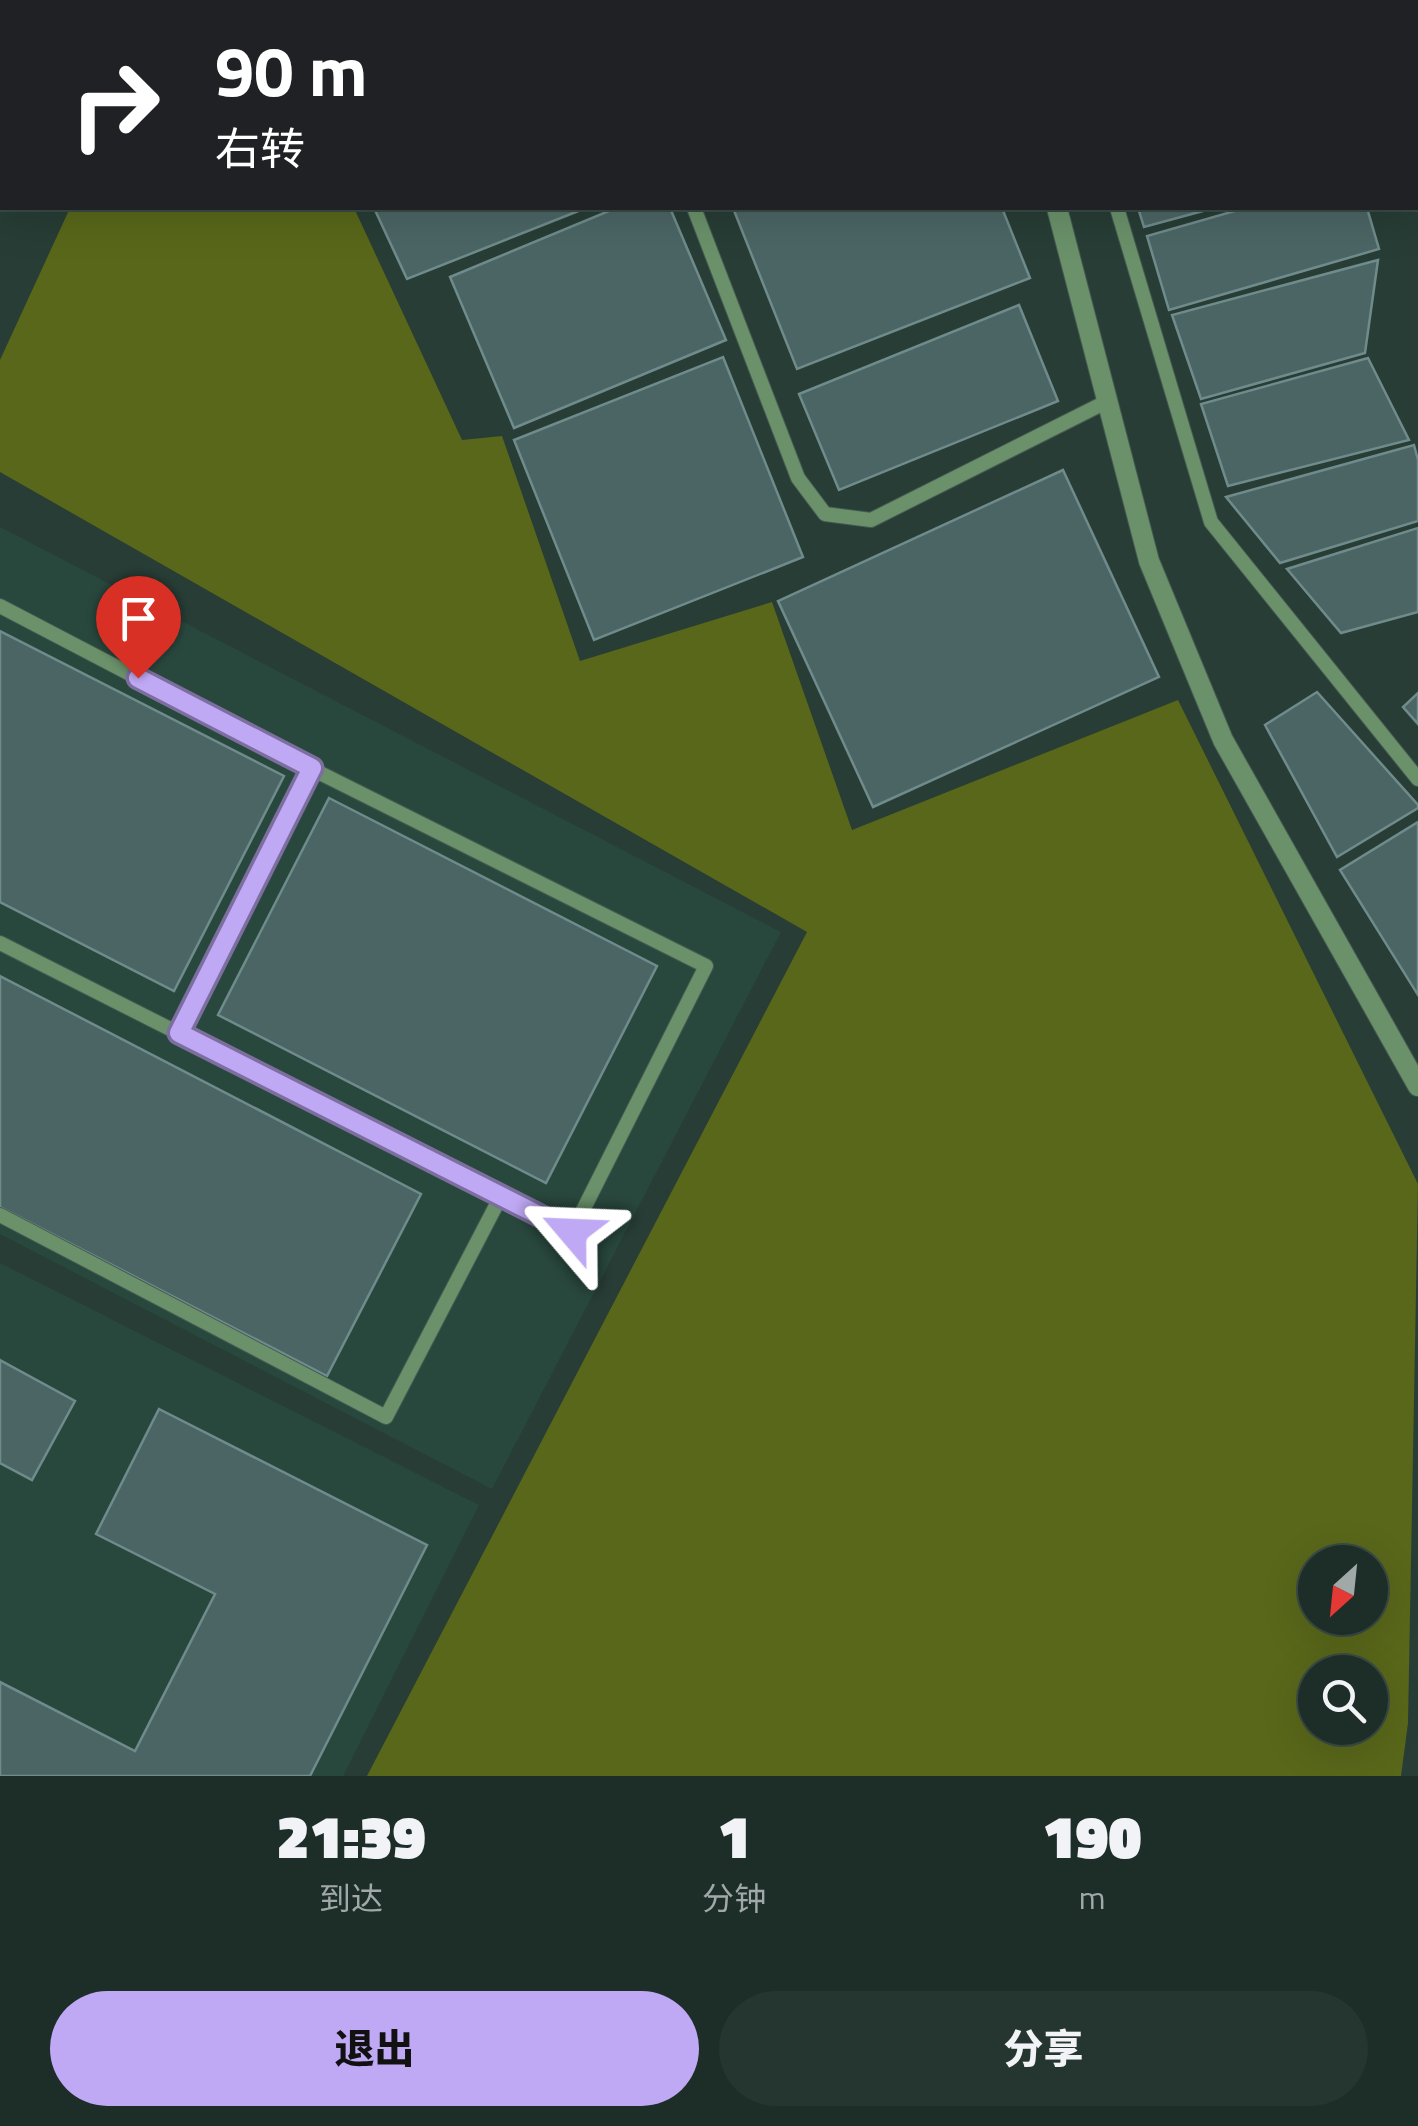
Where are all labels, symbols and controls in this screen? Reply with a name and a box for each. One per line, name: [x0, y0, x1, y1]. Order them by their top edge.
text: 90 m: [215, 17, 368, 123]
icon: right: [50, 40, 180, 170]
text: 右转: [215, 114, 305, 182]
pin: [96, 576, 181, 679]
icon: arrive: [111, 591, 166, 646]
position arrow: [520, 1180, 624, 1284]
north arrow: [1298, 1545, 1388, 1635]
map controls: [1298, 1545, 1388, 1745]
button: search: [1298, 1655, 1388, 1745]
text: 21:39: [276, 1790, 426, 1881]
text: 1: [718, 1790, 751, 1881]
text: 190: [1043, 1790, 1142, 1881]
text: m: [1079, 1873, 1105, 1921]
text: 到达: [319, 1874, 383, 1922]
text: 分钟: [702, 1874, 766, 1922]
button: 退出: [50, 1991, 699, 2106]
button: 分享: [719, 1991, 1368, 2106]

